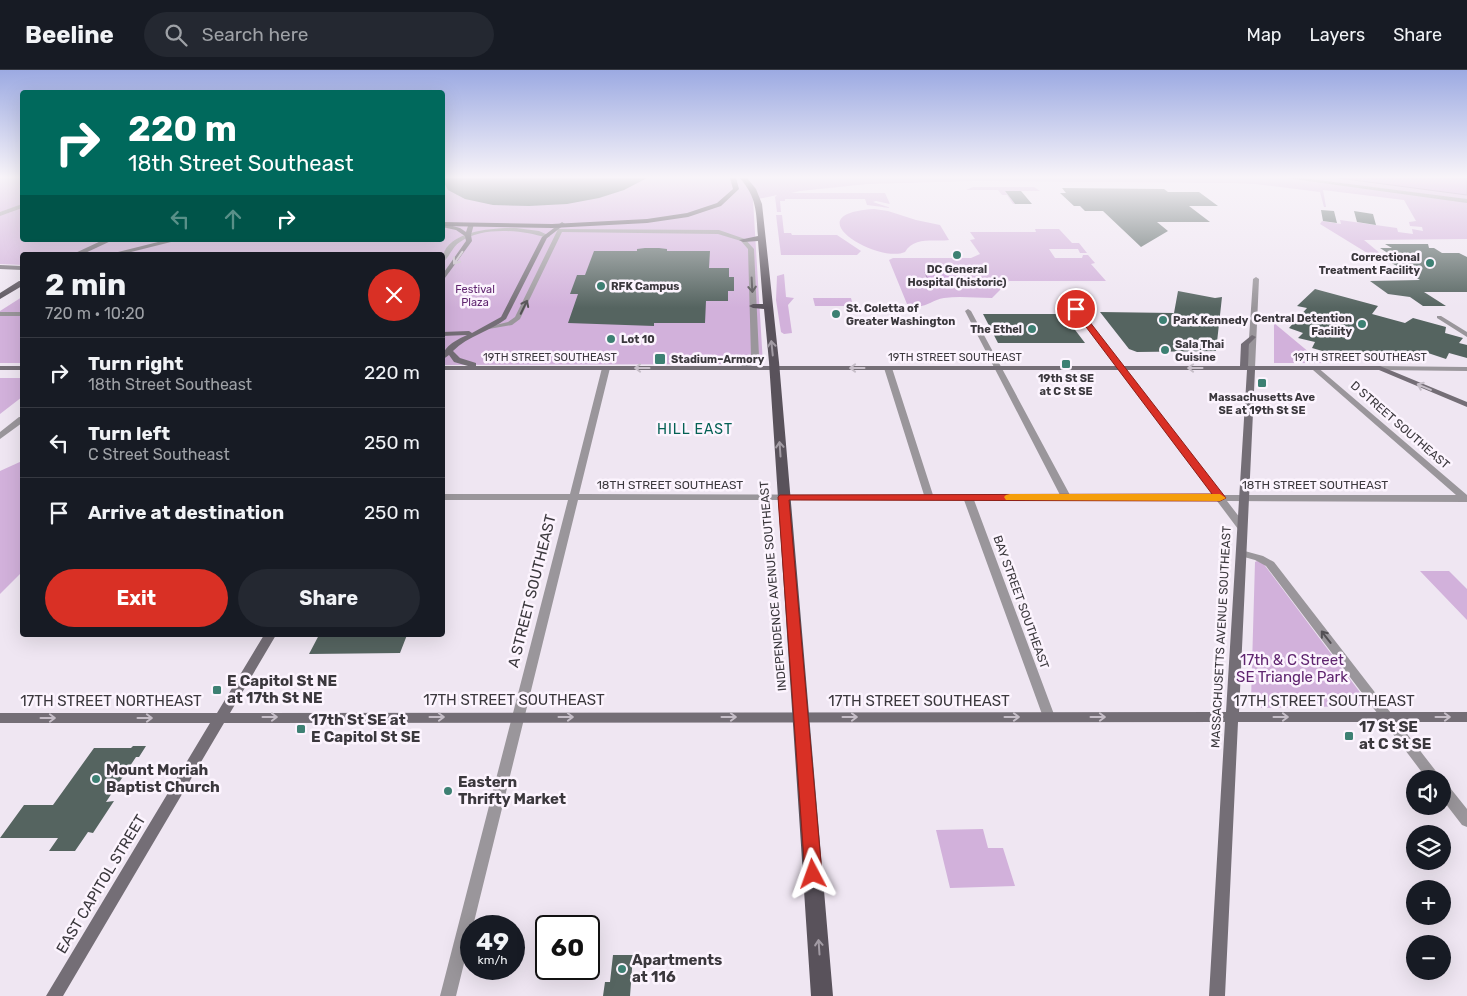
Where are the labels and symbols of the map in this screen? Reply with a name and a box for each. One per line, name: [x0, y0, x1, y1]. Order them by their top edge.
marker: DC General Hospital (historic): [951, 249, 963, 261]
one-way arrow: [453, 250, 463, 264]
place label: Correctional Treatment Facility: [1319, 251, 1420, 277]
marker: Correctional Treatment Facility: [1424, 257, 1436, 269]
place label: DC General Hospital (historic): [907, 263, 1007, 289]
one-way arrow: [748, 277, 757, 293]
marker: RFK Campus: [595, 280, 607, 292]
place label: RFK Campus: [611, 280, 679, 293]
park label: Festival Plaza: [455, 283, 495, 309]
pin: [1055, 288, 1097, 330]
one-way arrow: [520, 300, 529, 315]
place label: St. Coletta of Greater Washington: [846, 302, 955, 328]
marker: St. Coletta of Greater Washington: [830, 308, 842, 320]
place label: Central Detention Facility: [1254, 312, 1352, 338]
marker: Park Kennedy: [1157, 314, 1169, 326]
place label: Park Kennedy: [1173, 314, 1249, 327]
marker: Central Detention Facility: [1356, 318, 1368, 330]
place label: The Ethel: [970, 323, 1022, 336]
marker: The Ethel: [1026, 323, 1038, 335]
marker: Lot 10: [605, 333, 617, 345]
place label: Lot 10: [621, 333, 655, 346]
place label: Sala Thai Cuisine: [1175, 338, 1224, 364]
one-way arrow: [767, 340, 777, 356]
marker: Sala Thai Cuisine: [1159, 344, 1171, 356]
street label: 19TH STREET SOUTHEAST: [483, 351, 618, 364]
street label: 19TH STREET SOUTHEAST: [888, 351, 1023, 364]
street label: 19TH STREET SOUTHEAST: [1293, 351, 1428, 364]
marker: Stadium–Armory: [653, 352, 667, 366]
place label: Stadium–Armory: [671, 353, 765, 366]
marker: 19th St SE at C St SE: [1060, 358, 1072, 370]
one-way arrow: [634, 363, 650, 373]
one-way arrow: [850, 363, 866, 373]
one-way arrow: [1187, 363, 1204, 373]
place label: 19th St SE at C St SE: [1038, 372, 1094, 398]
marker: Massachusetts Ave SE at 19th St SE: [1256, 377, 1268, 389]
street label: D STREET SOUTHEAST: [1348, 378, 1452, 472]
one-way arrow: [1417, 381, 1432, 391]
place label: Massachusetts Ave SE at 19th St SE: [1209, 391, 1316, 417]
district label: HILL EAST: [657, 421, 733, 438]
one-way arrow: [775, 441, 784, 457]
street label: 18TH STREET SOUTHEAST: [597, 478, 743, 492]
street label: 18TH STREET SOUTHEAST: [1242, 478, 1388, 492]
street label: INDEPENDENCE AVENUE SOUTHEAST: [757, 480, 789, 692]
street label: A STREET SOUTHEAST: [504, 512, 560, 670]
street label: MASSACHUSETTS AVENUE SOUTHEAST: [1208, 526, 1234, 748]
street label: BAY STREET SOUTHEAST: [990, 533, 1052, 671]
one-way arrow: [1321, 630, 1331, 644]
park label: 17th & C Street SE Triangle Park: [1236, 651, 1348, 686]
place label: E Capitol St NE at 17th St NE: [227, 672, 337, 707]
marker: E Capitol St NE at 17th St NE: [211, 684, 223, 696]
street label: 17TH STREET SOUTHEAST: [423, 691, 605, 709]
street label: 17TH STREET NORTHEAST: [20, 692, 202, 710]
street label: 17TH STREET SOUTHEAST: [828, 692, 1010, 710]
street label: 17TH STREET SOUTHEAST: [1233, 692, 1415, 710]
place label: 17th St SE at E Capitol St SE: [311, 711, 420, 746]
one-way arrow: [262, 712, 278, 722]
one-way arrow: [429, 712, 445, 721]
one-way arrow: [558, 712, 574, 722]
one-way arrow: [720, 712, 736, 722]
one-way arrow: [841, 712, 857, 722]
one-way arrow: [1004, 712, 1020, 722]
one-way arrow: [1089, 712, 1105, 722]
one-way arrow: [1272, 712, 1289, 722]
one-way arrow: [1435, 712, 1451, 722]
one-way arrow: [40, 713, 56, 723]
one-way arrow: [136, 713, 153, 723]
place label: 17 St SE at C St SE: [1359, 718, 1431, 753]
marker: 17th St SE at E Capitol St SE: [295, 723, 307, 735]
marker: 17 St SE at C St SE: [1343, 730, 1355, 742]
place label: Mount Moriah Baptist Church: [106, 761, 220, 796]
marker: Mount Moriah Baptist Church: [90, 773, 102, 785]
place label: Eastern Thrifty Market: [458, 773, 566, 808]
marker: Eastern Thrifty Market: [442, 785, 454, 797]
street label: EAST CAPITOL STREET: [52, 811, 150, 957]
position arrow: [786, 847, 838, 899]
speed limit sign: 60: [535, 915, 600, 980]
one-way arrow: [814, 940, 823, 956]
place label: Apartments at 116: [632, 951, 722, 986]
marker: Apartments at 116: [616, 963, 628, 975]

